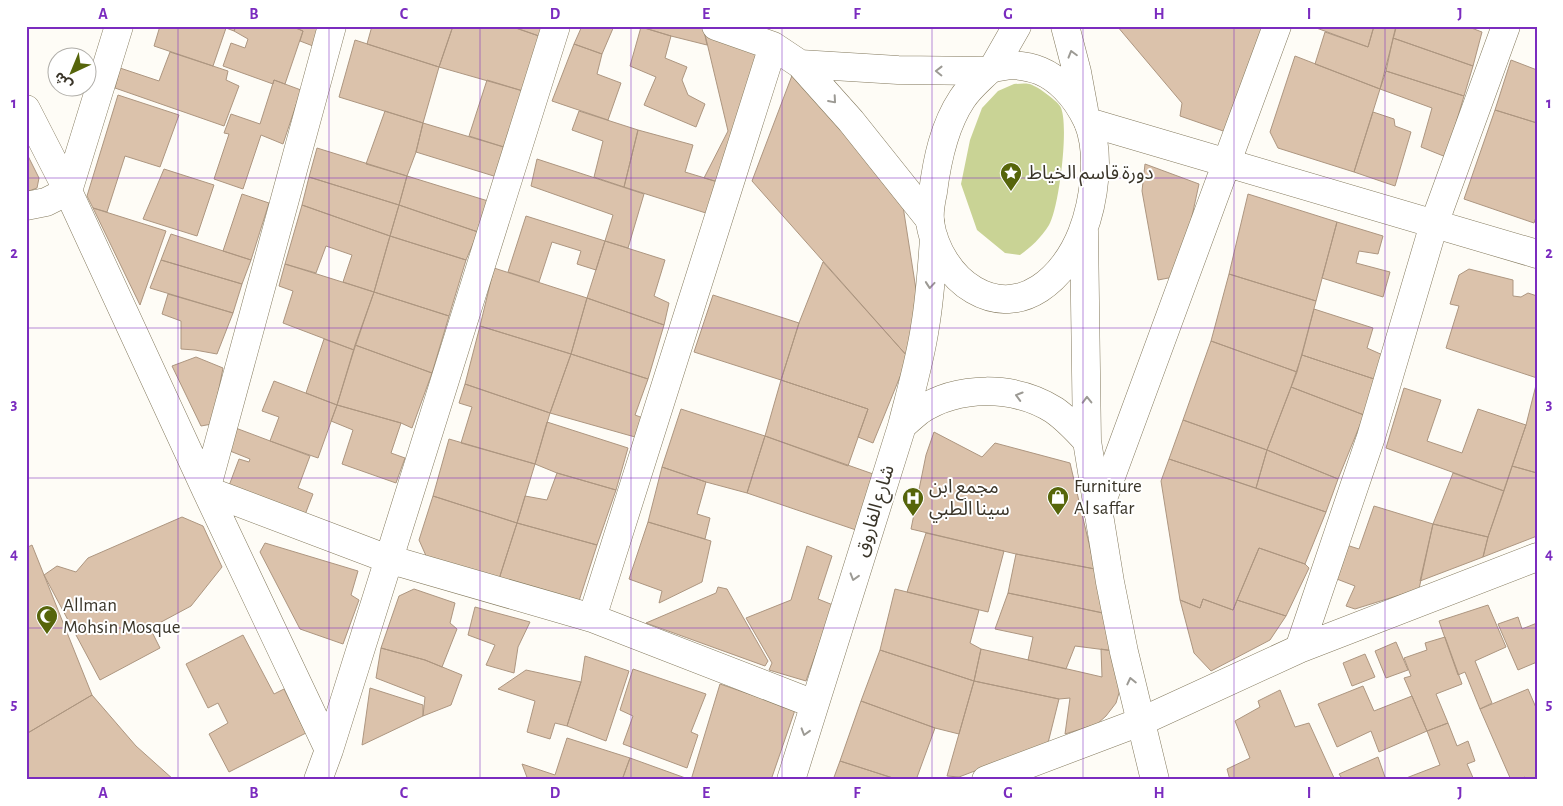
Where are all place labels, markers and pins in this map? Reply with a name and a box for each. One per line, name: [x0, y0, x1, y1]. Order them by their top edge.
place icon: دورة قاسم الخياط: [999, 161, 1023, 192]
place label: دورة قاسم الخياط: [1027, 164, 1153, 187]
place label: Furniture Al saffar: [1074, 477, 1142, 518]
place label: مجمع ابن سينا الطبي: [929, 478, 1010, 523]
shop icon: Furniture Al saffar: [1046, 485, 1070, 516]
hospital icon: مجمع ابن سينا الطبي: [901, 486, 925, 517]
place label: Allman Mohsin Mosque: [63, 596, 180, 637]
mosque icon: Allman Mohsin Mosque: [35, 604, 59, 635]

